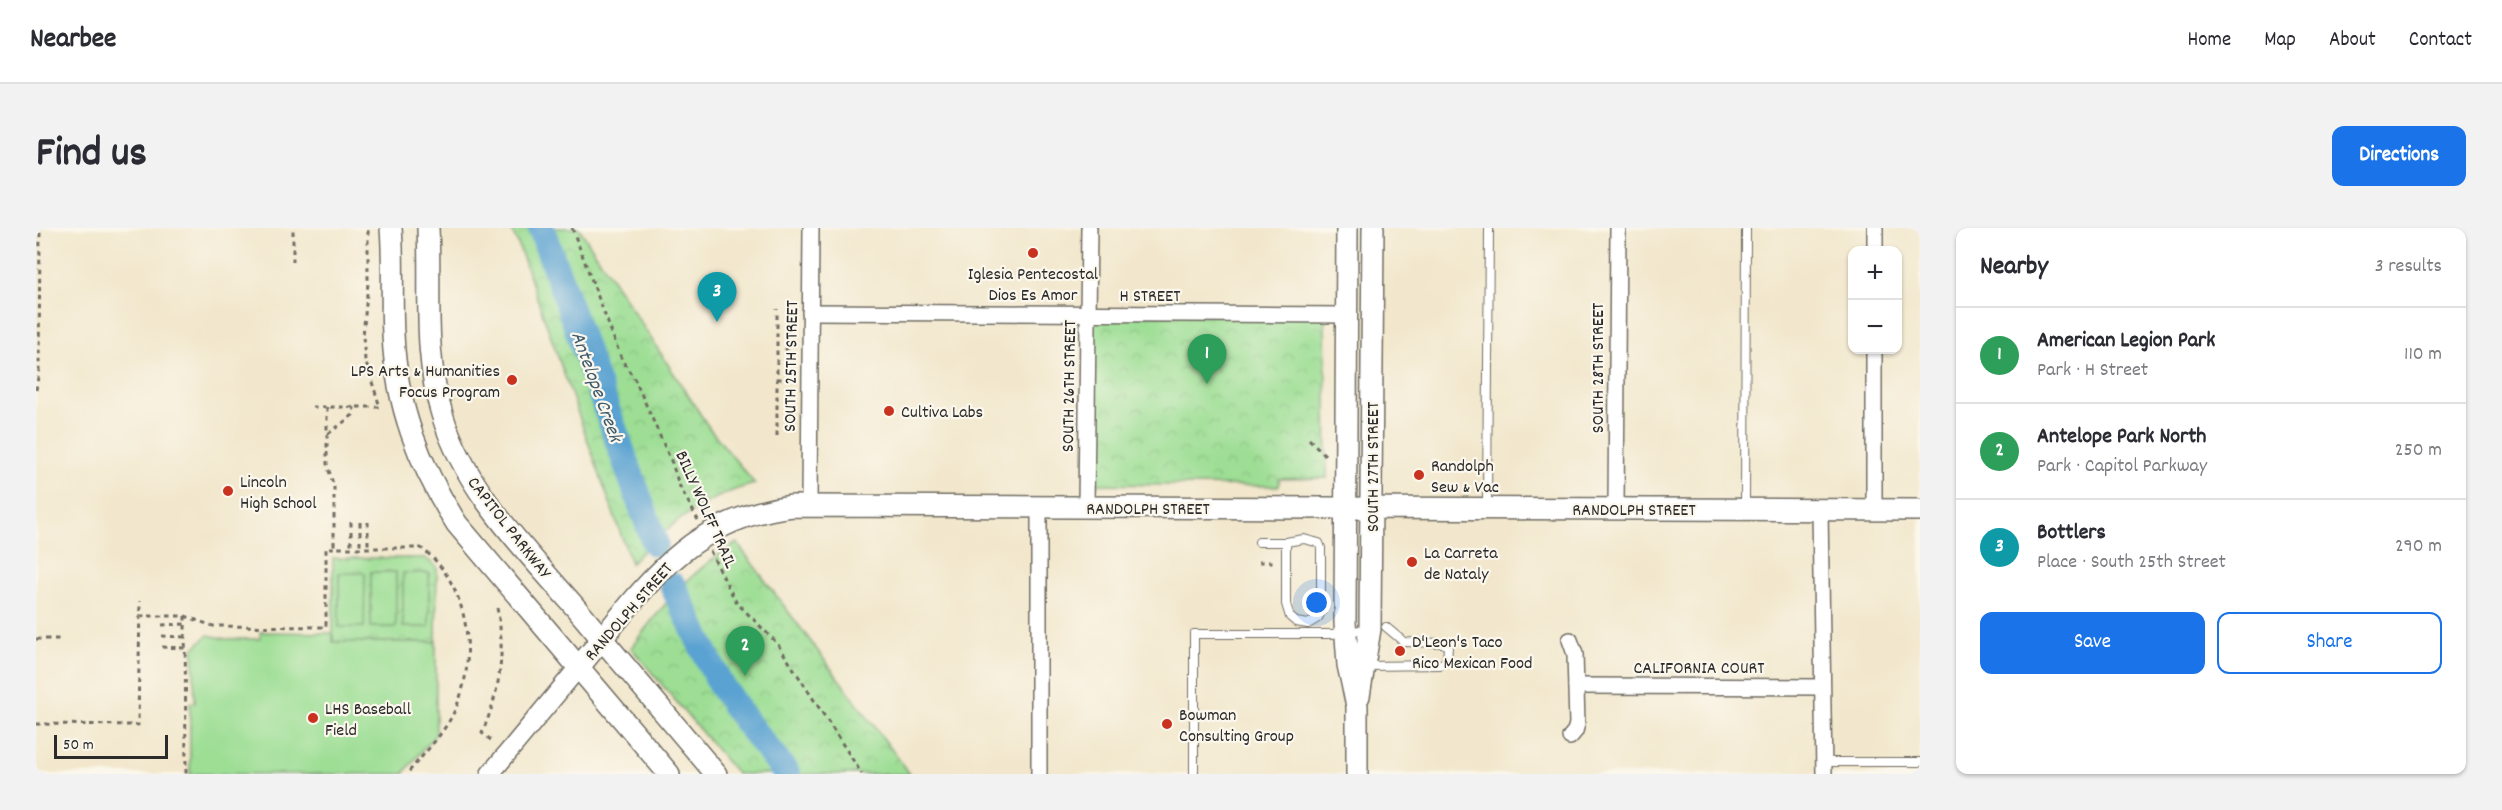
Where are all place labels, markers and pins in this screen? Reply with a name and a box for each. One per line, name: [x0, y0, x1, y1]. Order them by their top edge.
marker: Iglesia Pentecostal Dios Es Amor: [1026, 246, 1040, 260]
place label: Iglesia Pentecostal Dios Es Amor: [968, 263, 1099, 309]
pin: 3: [698, 272, 736, 322]
pin: 1: [1188, 334, 1226, 384]
place label: LPS Arts & Humanities Focus Program: [351, 360, 500, 406]
marker: LPS Arts & Humanities Focus Program: [505, 373, 519, 387]
place label: Cultiva Labs: [901, 401, 983, 426]
marker: Cultiva Labs: [882, 404, 896, 418]
place label: Randolph Sew & Vac: [1431, 455, 1499, 501]
marker: Randolph Sew & Vac: [1412, 468, 1426, 482]
place label: Lincoln High School: [240, 471, 317, 517]
marker: Lincoln High School: [221, 484, 235, 498]
place label: La Carreta de Nataly: [1424, 542, 1498, 588]
marker: La Carreta de Nataly: [1405, 555, 1419, 569]
pin: 2: [726, 626, 764, 676]
place label: D'Leon's Taco Rico Mexican Food: [1412, 631, 1532, 677]
marker: D'Leon's Taco Rico Mexican Food: [1393, 644, 1407, 658]
place label: LHS Baseball Field: [325, 698, 412, 744]
place label: Bowman Consulting Group: [1179, 704, 1294, 750]
marker: LHS Baseball Field: [306, 711, 320, 725]
marker: Bowman Consulting Group: [1160, 717, 1174, 731]

